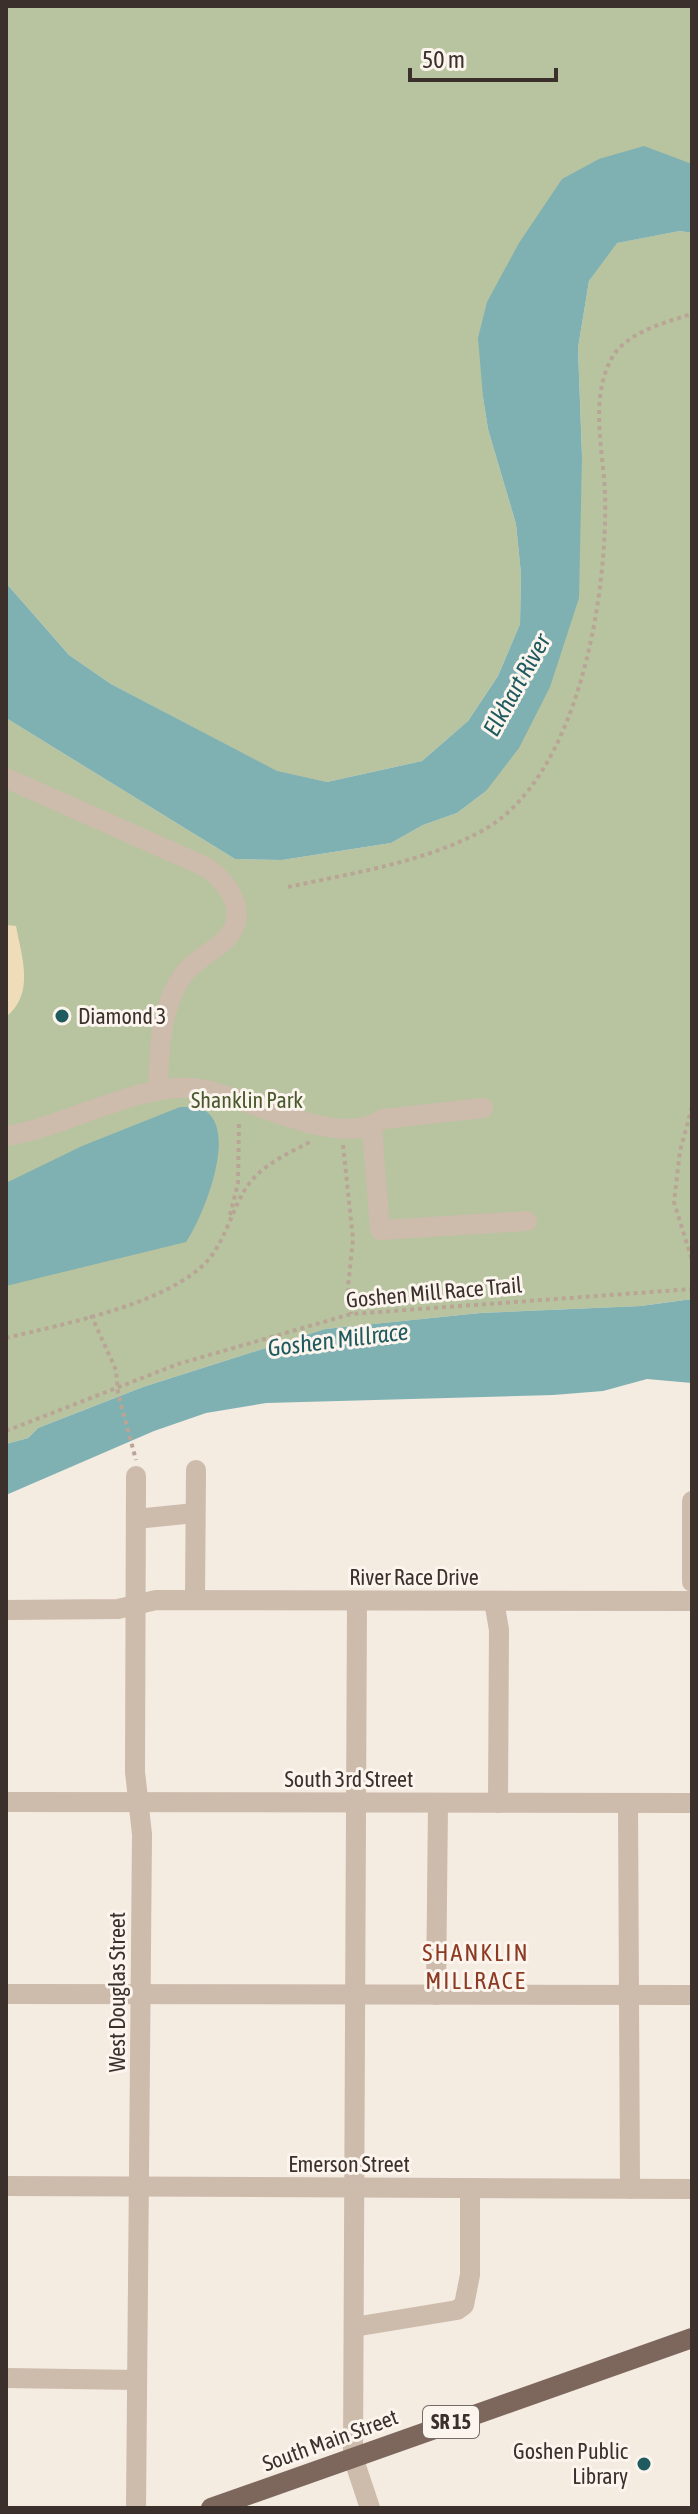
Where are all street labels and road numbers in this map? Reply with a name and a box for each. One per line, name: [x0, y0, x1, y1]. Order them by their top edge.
street label: Goshen Mill Race Trail: [345, 1271, 523, 1313]
street label: River Race Drive: [349, 1564, 479, 1590]
street label: South 3rd Street: [285, 1766, 413, 1792]
street label: West Douglas Street: [104, 1912, 130, 2072]
street label: Emerson Street: [288, 2151, 410, 2177]
street label: South Main Street: [259, 2403, 401, 2477]
road number: SR 15: [423, 2406, 479, 2438]

